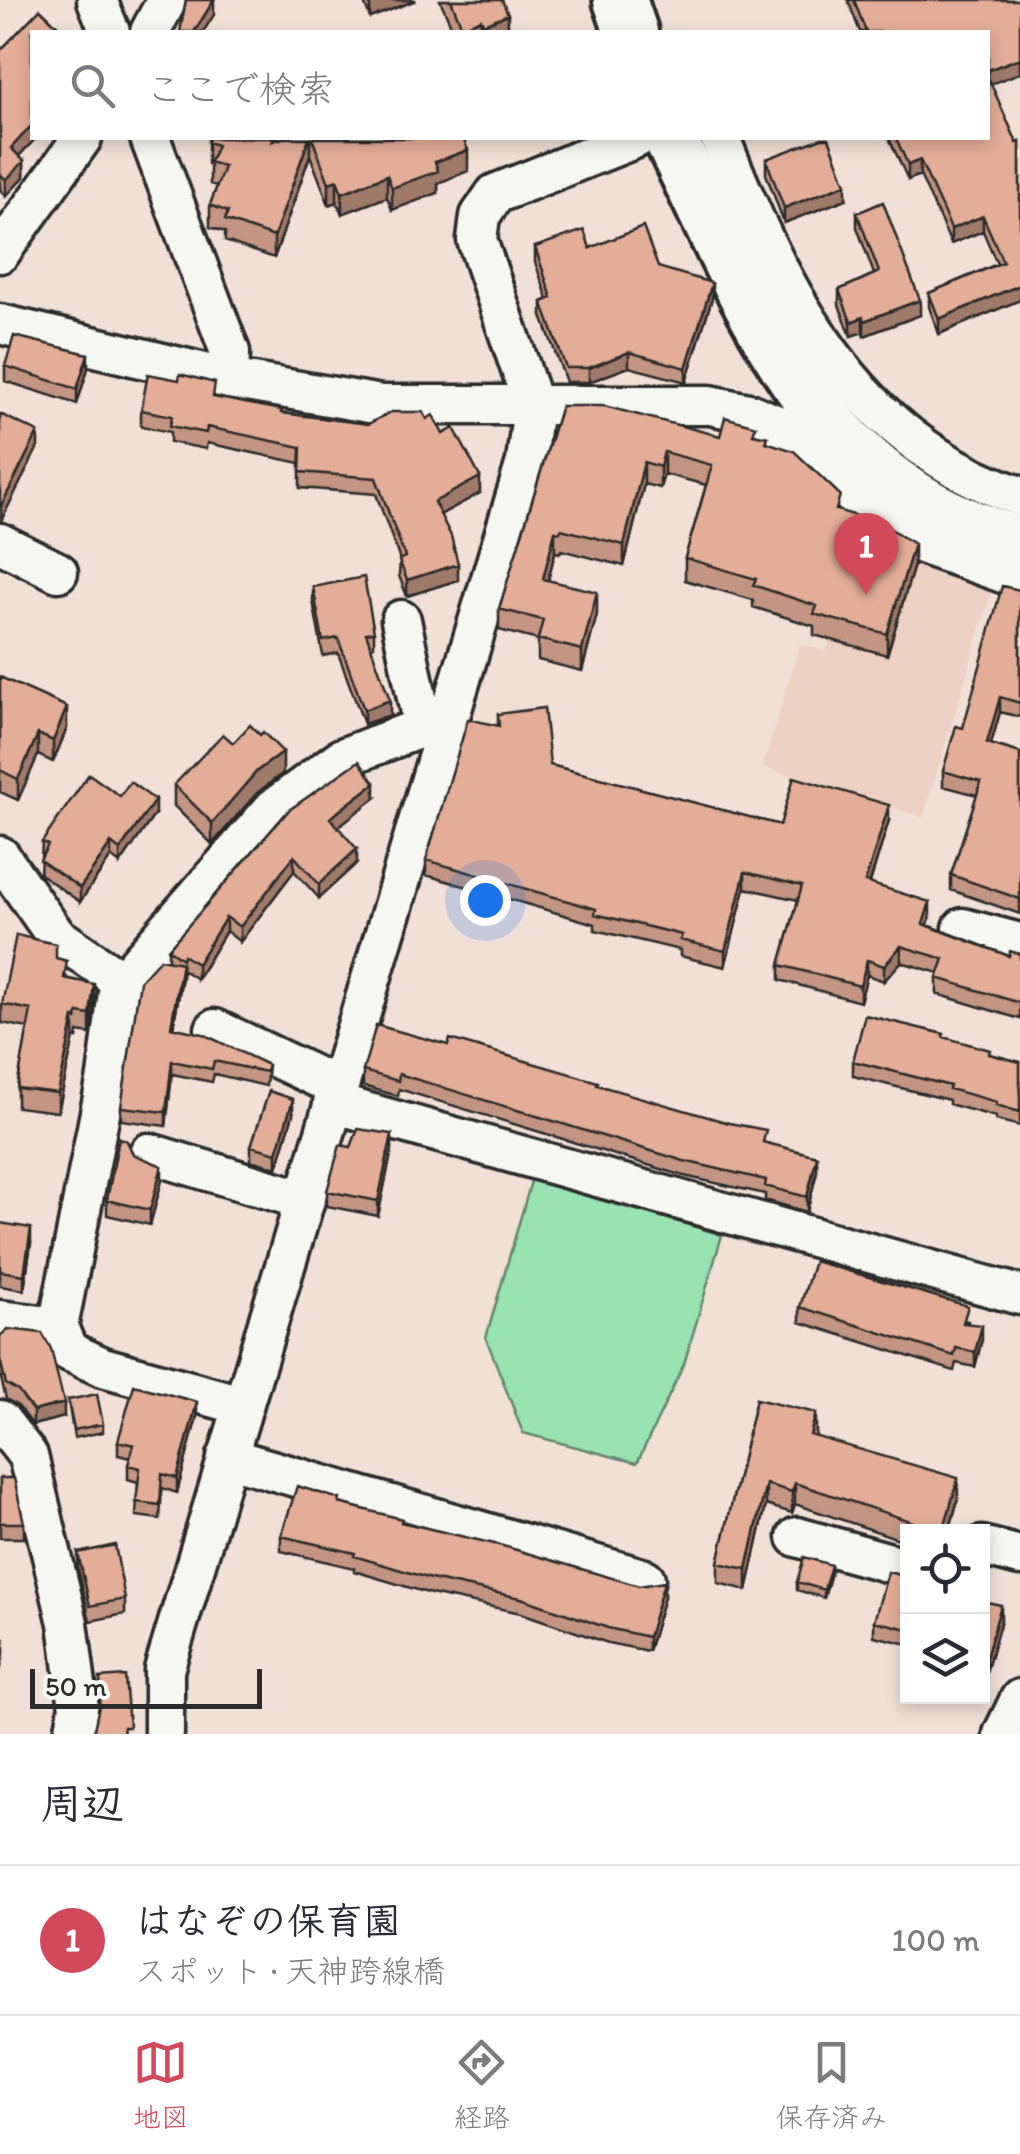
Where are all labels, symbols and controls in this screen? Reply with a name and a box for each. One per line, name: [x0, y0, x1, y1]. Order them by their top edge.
search box: [30, 30, 990, 140]
icon: search: [65, 58, 120, 113]
text: ここで検索: [145, 66, 335, 112]
pin: 1: [834, 512, 898, 595]
your location: [460, 875, 511, 926]
map controls: [900, 1524, 990, 1704]
button: locate: [900, 1524, 990, 1614]
button: layers: [900, 1614, 990, 1704]
scale bar: [30, 1664, 262, 1708]
text: 50 m: [45, 1669, 107, 1703]
text: 周辺: [40, 1778, 124, 1829]
text: はなぞの保育園: [135, 1898, 401, 1944]
text: 1: [65, 1921, 80, 1959]
text: 100 m: [892, 1921, 980, 1959]
text: スポット · 天神跨線橋: [135, 1952, 445, 1990]
tab: 地図: [133, 2035, 189, 2135]
tab: 経路: [454, 2035, 510, 2135]
tab: 保存済み: [775, 2035, 887, 2135]

